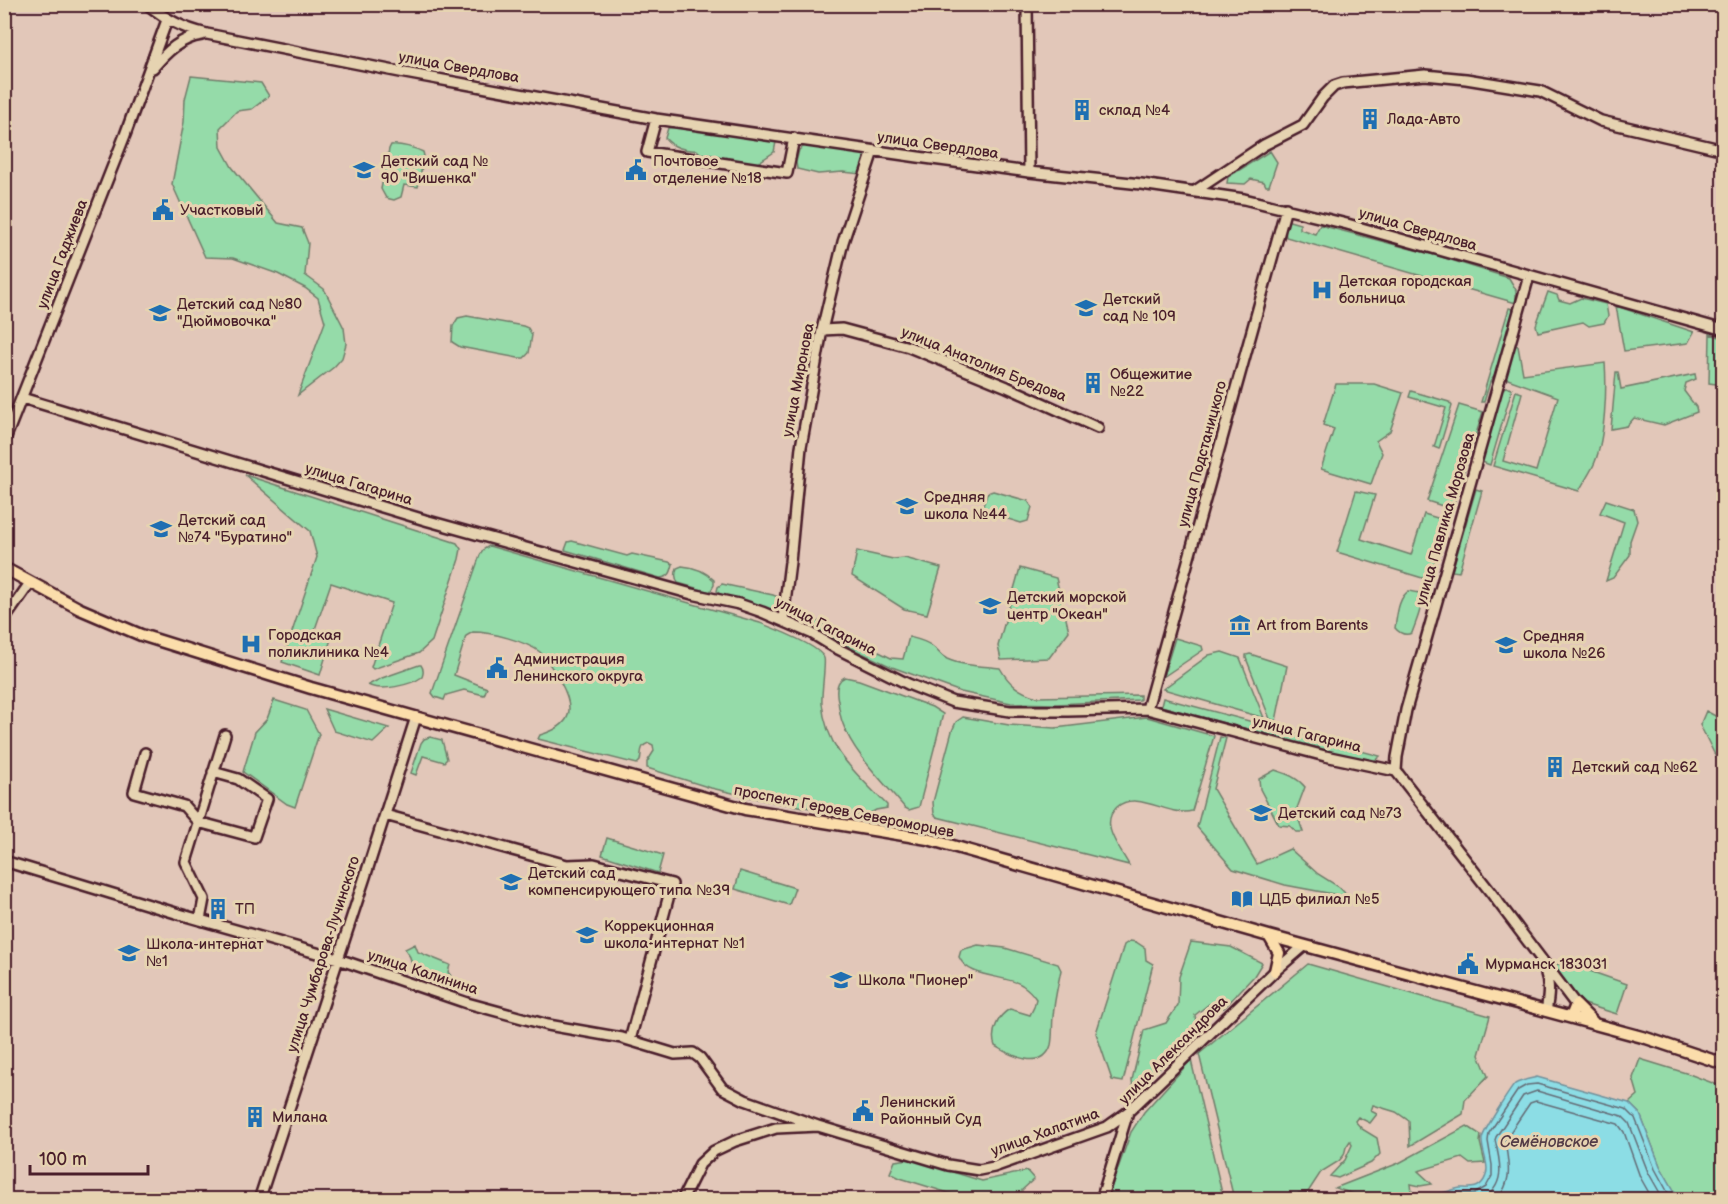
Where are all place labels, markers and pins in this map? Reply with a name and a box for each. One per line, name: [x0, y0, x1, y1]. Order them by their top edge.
building icon: склад №4: [1070, 98, 1094, 122]
place label: склад №4: [1099, 101, 1170, 120]
building icon: Лада-Авто: [1358, 107, 1382, 131]
place label: Лада-Авто: [1386, 110, 1460, 129]
place label: Детский сад № 90 "Вишенка": [381, 152, 488, 188]
place label: Почтовое отделение №18: [653, 152, 762, 188]
school or university icon: Детский сад № 90 "Вишенка": [352, 158, 376, 182]
public building icon: Почтовое отделение №18: [624, 158, 648, 182]
public building icon: Участковый: [151, 198, 175, 222]
place label: Участковый: [180, 201, 264, 220]
place label: Детская городская больница: [1339, 272, 1472, 308]
hospital icon: Детская городская больница: [1310, 278, 1334, 302]
place label: Детский сад № 109: [1103, 290, 1176, 326]
place label: Детский сад №80 "Дюймовочка": [177, 295, 302, 331]
school or university icon: Детский сад № 109: [1074, 296, 1098, 320]
school or university icon: Детский сад №80 "Дюймовочка": [148, 301, 172, 325]
place label: Общежитие №22: [1110, 365, 1192, 401]
building icon: Общежитие №22: [1081, 371, 1105, 395]
place label: Средняя школа №44: [924, 488, 1007, 524]
school or university icon: Средняя школа №44: [895, 494, 919, 518]
place label: Детский сад №74 "Буратино": [178, 511, 292, 547]
school or university icon: Детский сад №74 "Буратино": [149, 517, 173, 541]
place label: Детский морской центр "Океан": [1007, 588, 1127, 624]
school or university icon: Детский морской центр "Океан": [978, 594, 1002, 618]
museum icon: Art from Barents: [1228, 613, 1252, 637]
place label: Art from Barents: [1257, 616, 1369, 635]
place label: Городская поликлиника №4: [268, 626, 389, 662]
place label: Средняя школа №26: [1523, 627, 1606, 663]
hospital icon: Городская поликлиника №4: [239, 632, 263, 656]
school or university icon: Средняя школа №26: [1494, 633, 1518, 657]
place label: Администрация Ленинского округа: [513, 650, 643, 686]
public building icon: Администрация Ленинского округа: [485, 656, 509, 680]
building icon: Детский сад №62: [1543, 755, 1567, 779]
place label: Детский сад №62: [1572, 758, 1698, 777]
school or university icon: Детский сад №73: [1249, 801, 1273, 825]
place label: Детский сад №73: [1278, 804, 1402, 823]
place label: Детский сад компенсирующего типа №39: [528, 864, 730, 900]
school or university icon: Детский сад компенсирующего типа №39: [499, 870, 523, 894]
library icon: ЦДБ филиал №5: [1230, 887, 1254, 911]
place label: ЦДБ филиал №5: [1259, 890, 1380, 909]
building icon: ТП: [206, 897, 230, 921]
place label: ТП: [235, 900, 255, 919]
place label: Коррекционная школа-интернат №1: [604, 917, 745, 953]
school or university icon: Коррекционная школа-интернат №1: [575, 923, 599, 947]
place label: Школа-интернат №1: [146, 935, 264, 971]
school or university icon: Школа-интернат №1: [117, 941, 141, 965]
public building icon: Мурманск 183031: [1456, 952, 1480, 976]
place label: Мурманск 183031: [1485, 955, 1607, 974]
school or university icon: Школа "Пионер": [829, 968, 853, 992]
place label: Школа "Пионер": [858, 971, 973, 990]
place label: Ленинский Районный Суд: [879, 1093, 981, 1129]
public building icon: Ленинский Районный Суд: [851, 1099, 875, 1123]
building icon: Милана: [243, 1105, 267, 1129]
place label: Милана: [272, 1108, 328, 1127]

